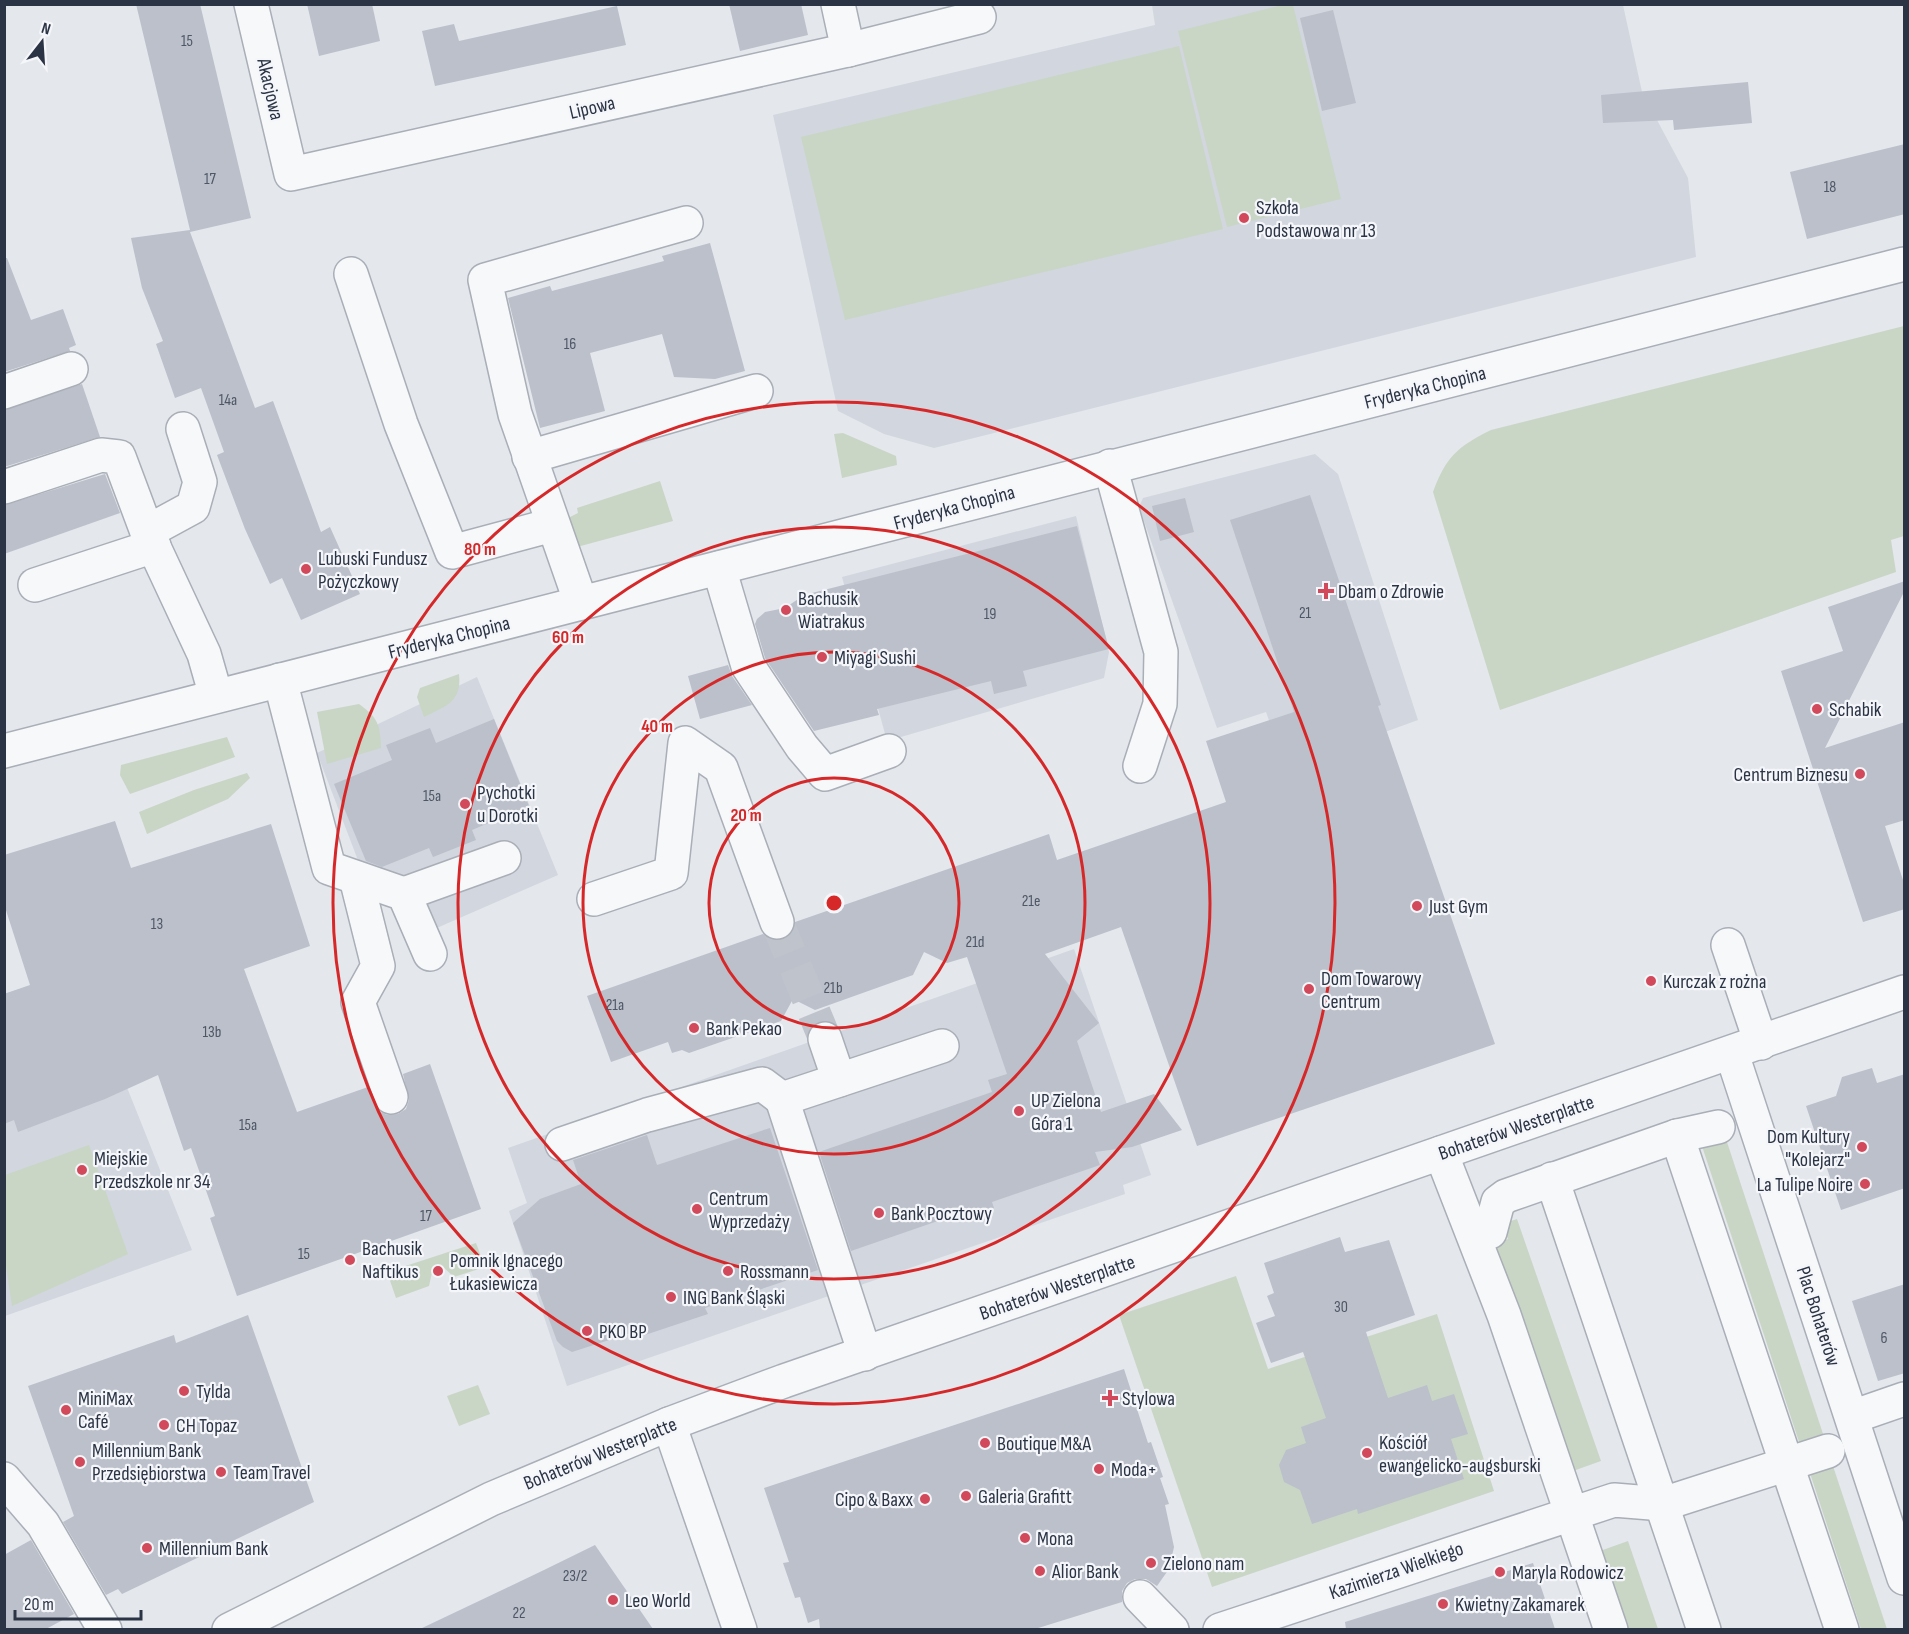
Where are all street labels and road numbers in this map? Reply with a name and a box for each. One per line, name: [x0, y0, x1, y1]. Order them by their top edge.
street label: Akacjowa: [251, 55, 289, 122]
street label: Lipowa: [567, 91, 617, 125]
street label: Fryderyka Chopina: [1362, 361, 1488, 415]
street label: Fryderyka Chopina: [891, 480, 1017, 536]
street label: Fryderyka Chopina: [386, 611, 512, 665]
street label: Bohaterów Westerplatte: [1435, 1090, 1597, 1166]
street label: Bohaterów Westerplatte: [976, 1250, 1138, 1326]
street label: Plac Bohaterów: [1791, 1263, 1845, 1369]
street label: Bohaterów Westerplatte: [520, 1412, 680, 1496]
street label: Kazimierza Wielkiego: [1326, 1537, 1466, 1605]

